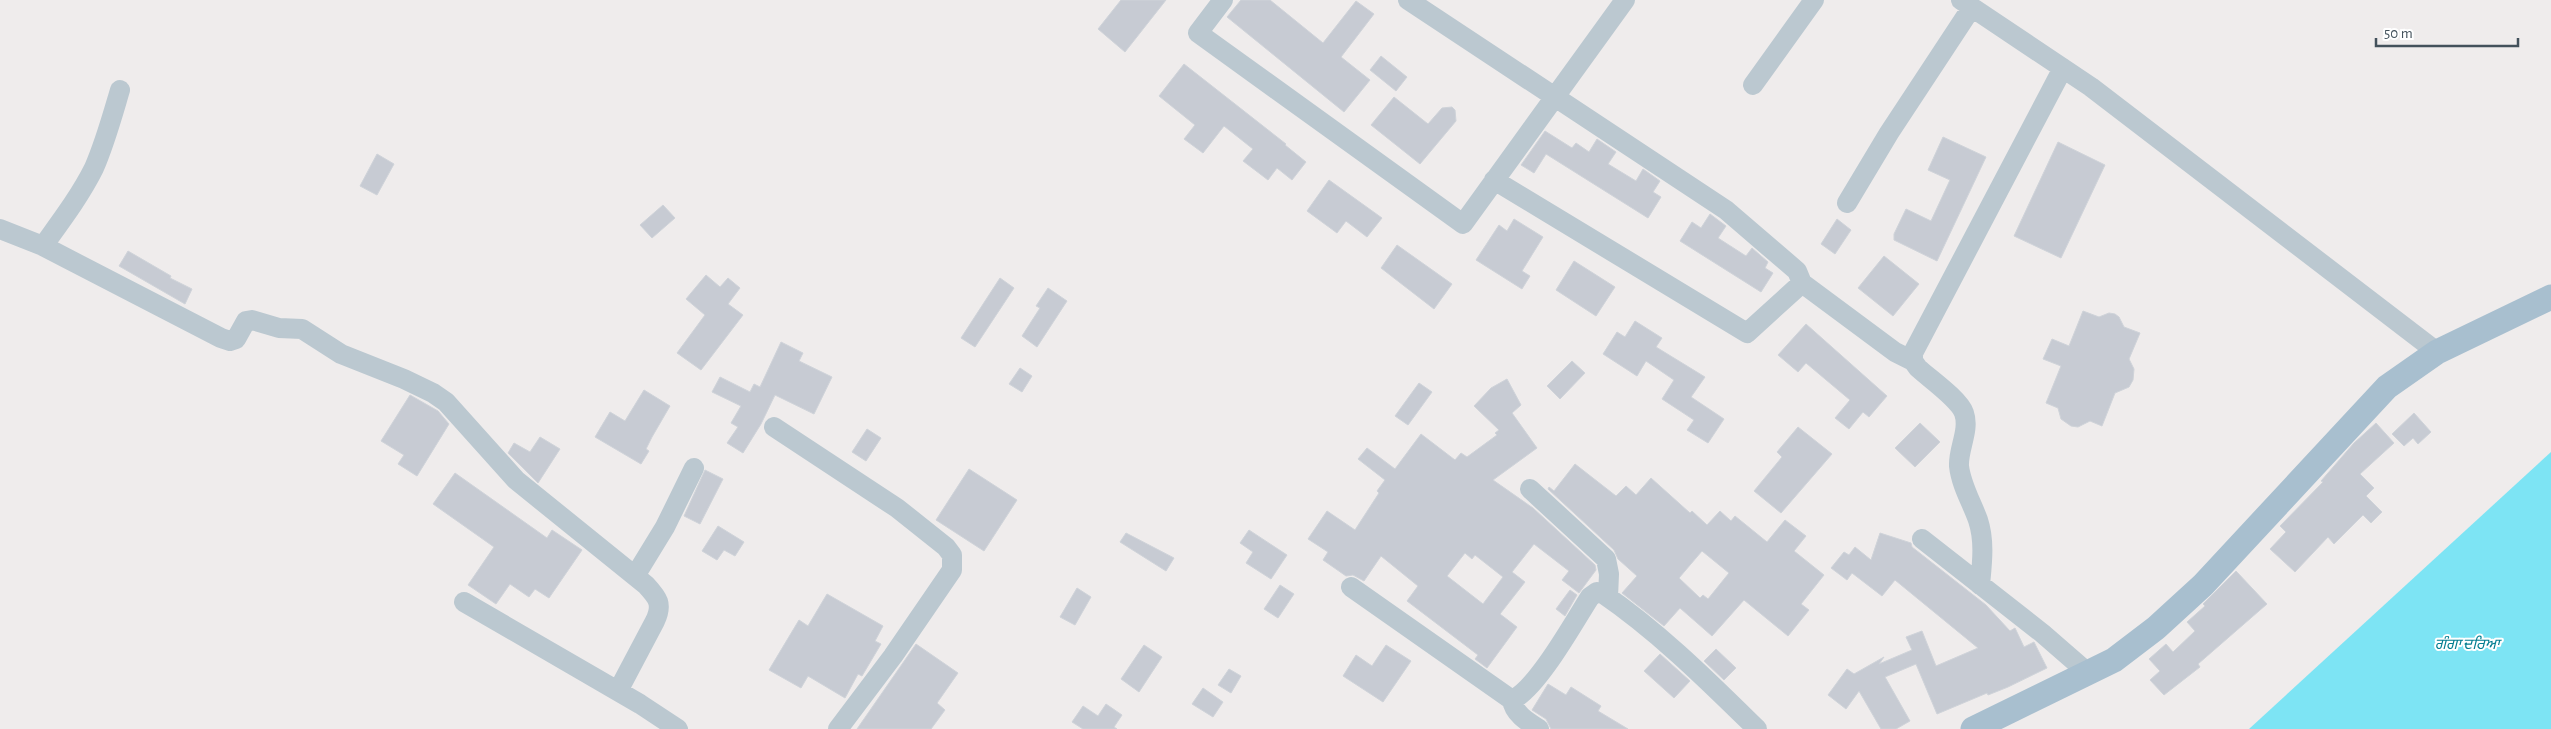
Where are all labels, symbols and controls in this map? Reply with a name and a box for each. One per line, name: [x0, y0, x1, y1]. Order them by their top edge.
scale bar: [2376, 15, 2518, 47]
text: 50 m: [2384, 26, 2413, 41]
water label: ਗੰਗਾ ਦਰਿਆ: [2435, 635, 2503, 652]

